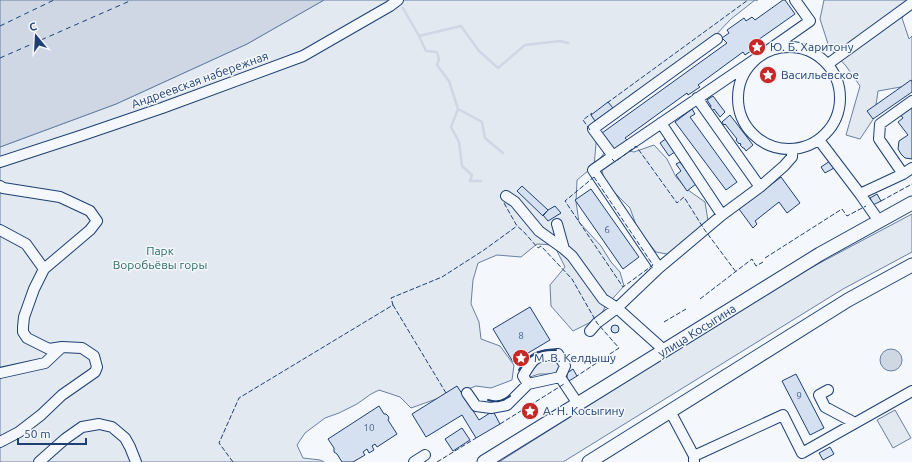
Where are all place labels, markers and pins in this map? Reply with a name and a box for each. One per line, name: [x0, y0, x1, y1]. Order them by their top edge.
place icon: Ю. Б. Харитону: [747, 37, 767, 57]
place label: Ю. Б. Харитону: [770, 40, 854, 53]
place icon: Васильевское: [758, 65, 778, 85]
place label: Васильевское: [781, 68, 859, 81]
place icon: М. В. Келдышу: [511, 348, 531, 368]
place label: М. В. Келдышу: [534, 351, 616, 364]
place icon: А. Н. Косыгину: [520, 401, 540, 421]
place label: А. Н. Косыгину: [543, 404, 625, 417]

